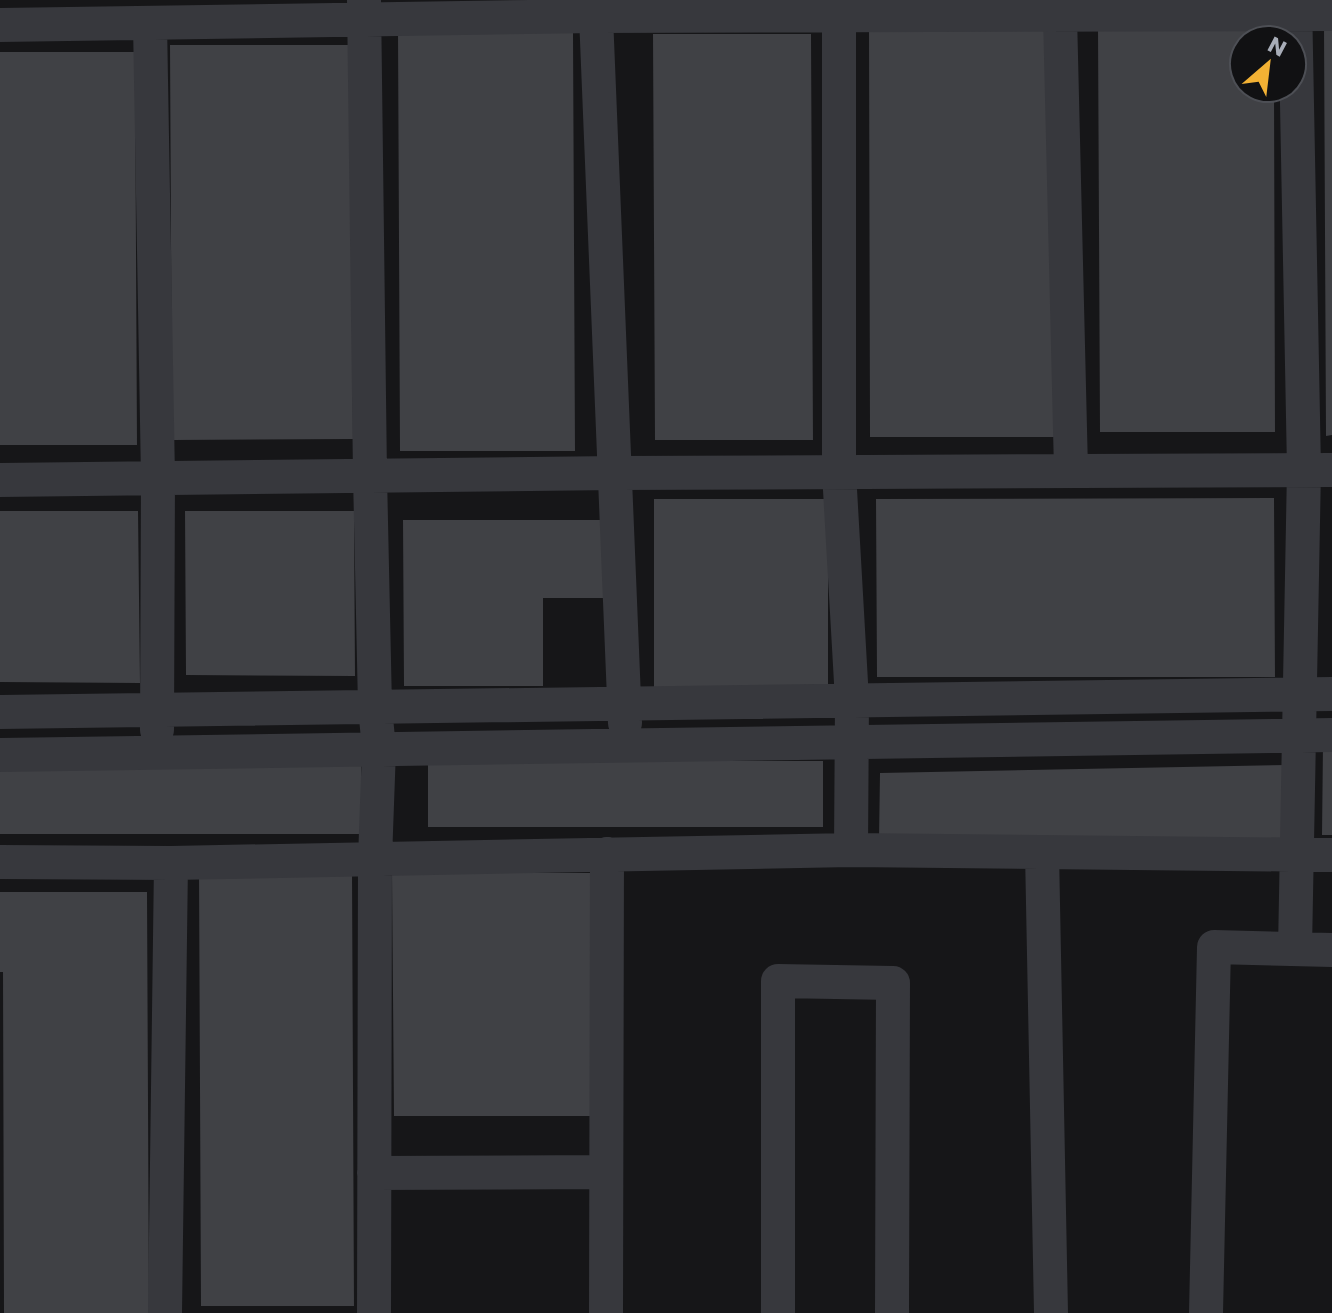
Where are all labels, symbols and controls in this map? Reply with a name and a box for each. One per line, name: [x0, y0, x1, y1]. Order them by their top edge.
north arrow: [1228, 24, 1308, 104]
text: N: [1263, 29, 1292, 64]

